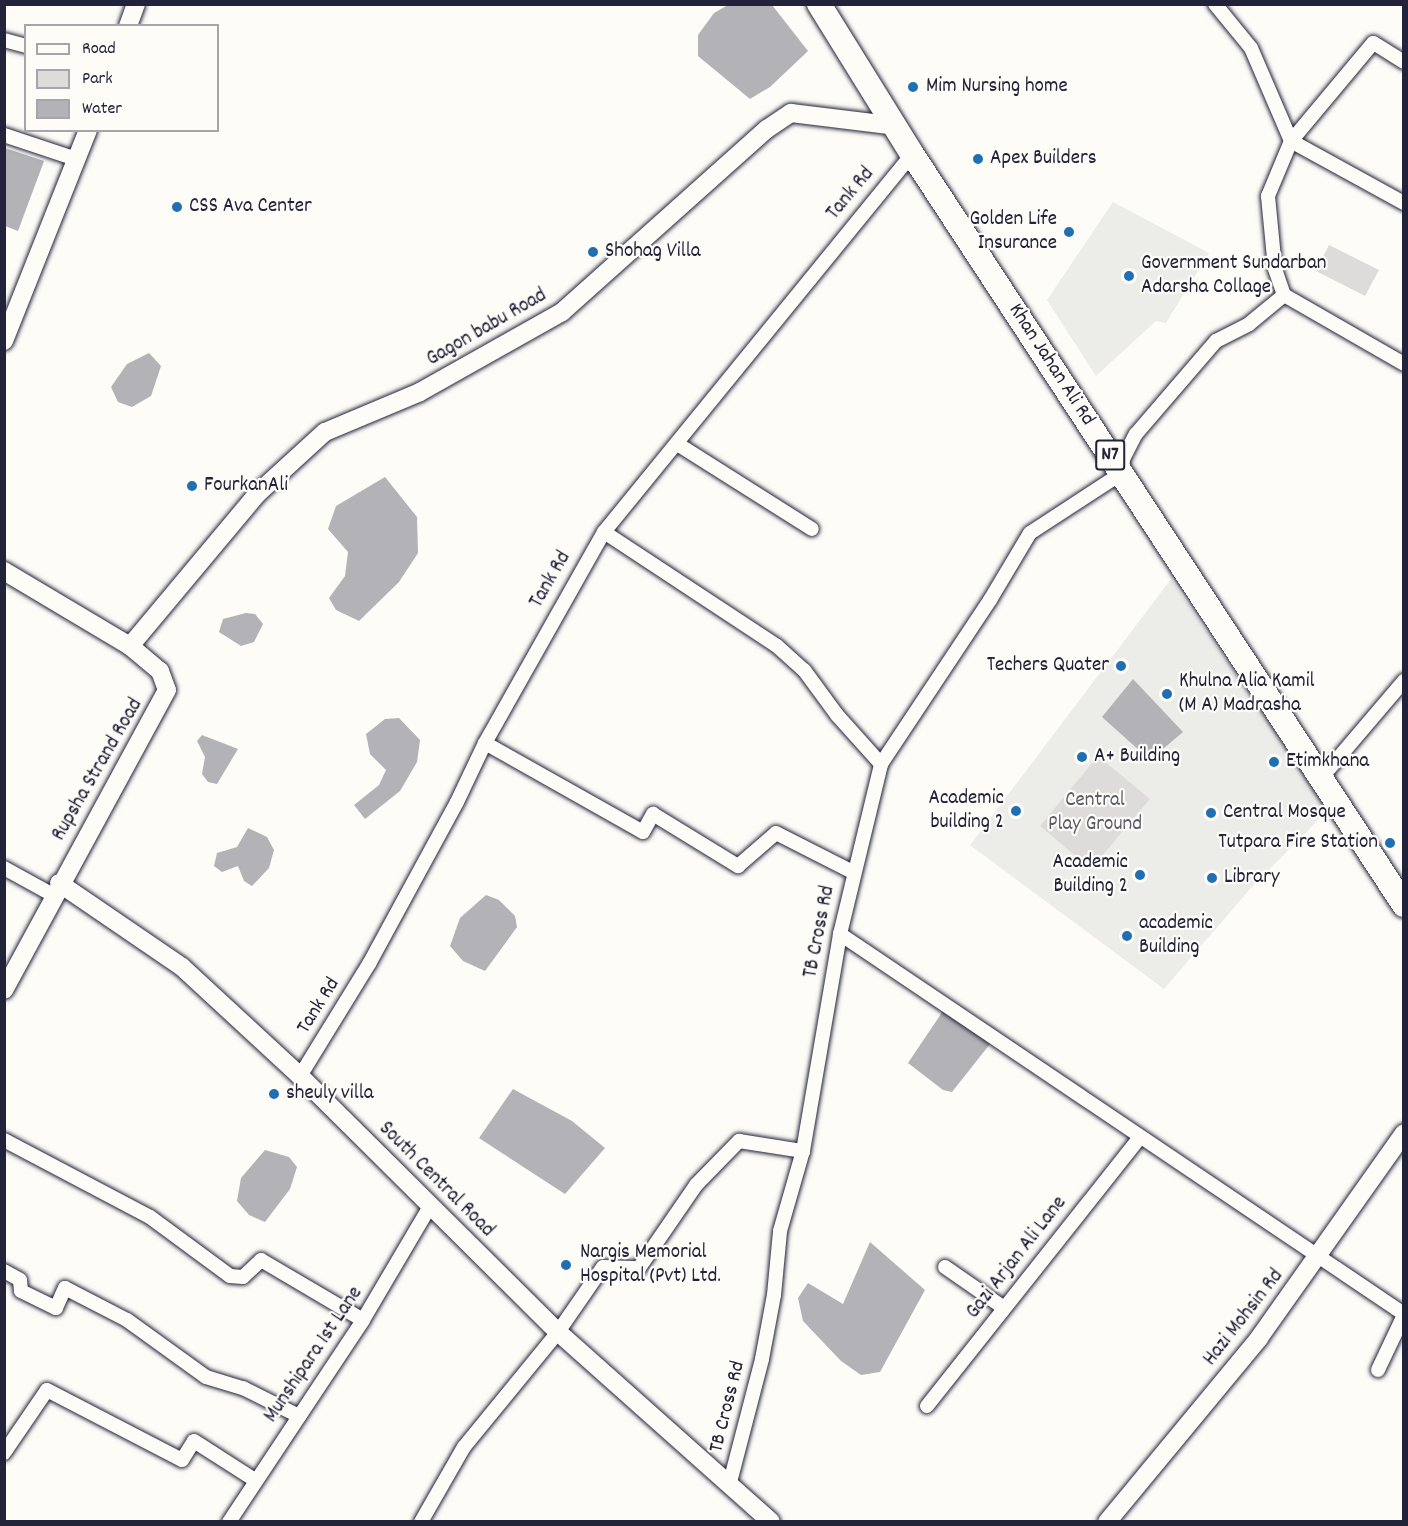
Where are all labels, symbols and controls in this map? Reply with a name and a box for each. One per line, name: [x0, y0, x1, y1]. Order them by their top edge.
legend: [24, 24, 219, 132]
text: Road: [82, 37, 116, 62]
text: Park: [82, 67, 113, 92]
place label: Mim Nursing home: [926, 74, 1068, 100]
marker: Mim Nursing home: [904, 78, 922, 96]
text: Water: [82, 97, 122, 122]
place label: Apex Builders: [990, 146, 1097, 172]
marker: Apex Builders: [971, 152, 985, 166]
street label: Tank Rd: [822, 162, 880, 226]
place label: CSS Ava Center: [189, 194, 312, 220]
marker: CSS Ava Center: [170, 200, 184, 214]
place label: Golden Life Insurance: [969, 207, 1057, 257]
marker: Golden Life Insurance: [1062, 225, 1076, 239]
place label: Shohag Villa: [605, 239, 700, 265]
marker: Shohag Villa: [586, 245, 600, 259]
place label: Government Sundarban Adarsha Collage: [1141, 251, 1327, 301]
marker: Government Sundarban Adarsha Collage: [1122, 269, 1136, 283]
street label: Gagon babu Road: [422, 283, 552, 373]
street label: Khan Jahan Ali Rd: [1002, 299, 1100, 431]
road number: N7: [1095, 438, 1125, 472]
place label: FourkanAli: [204, 473, 288, 499]
marker: FourkanAli: [185, 479, 199, 493]
street label: Tank Rd: [525, 547, 577, 613]
place label: Techers Quater: [987, 653, 1109, 679]
marker: Techers Quater: [1114, 659, 1128, 673]
place label: Khulna Alia Kamil (M A) Madrasha: [1179, 669, 1315, 719]
marker: Khulna Alia Kamil (M A) Madrasha: [1160, 687, 1174, 701]
street label: Rupsha Strand Road: [47, 694, 149, 846]
place label: A+ Building: [1094, 744, 1180, 770]
place label: Etimkhana: [1286, 749, 1369, 775]
marker: A+ Building: [1075, 750, 1089, 764]
marker: Etimkhana: [1267, 755, 1281, 769]
place label: Academic building 2: [928, 786, 1004, 836]
park label: Central Play Ground: [1048, 788, 1142, 838]
place label: Central Mosque: [1223, 800, 1346, 826]
marker: Academic building 2: [1009, 804, 1023, 818]
marker: Central Mosque: [1204, 806, 1218, 820]
place label: Tutpara Fire Station: [1218, 830, 1378, 856]
marker: Tutpara Fire Station: [1383, 836, 1397, 850]
place label: Academic Building 2: [1052, 850, 1128, 900]
place label: Library: [1224, 865, 1279, 891]
marker: Academic Building 2: [1133, 868, 1147, 882]
marker: Library: [1205, 871, 1219, 885]
street label: TB Cross Rd: [799, 884, 841, 980]
place label: academic Building: [1139, 911, 1213, 961]
marker: academic Building: [1120, 929, 1134, 943]
street label: Tank Rd: [292, 973, 346, 1039]
place label: sheuly villa: [286, 1081, 374, 1107]
marker: sheuly villa: [267, 1087, 281, 1101]
street label: South Central Road: [373, 1117, 499, 1243]
street label: Gazi Arjan Ali Lane: [961, 1192, 1073, 1324]
place label: Nargis Memorial Hospital (Pvt) Ltd.: [580, 1240, 721, 1290]
marker: Nargis Memorial Hospital (Pvt) Ltd.: [557, 1256, 575, 1274]
street label: Hazi Mohsin Rd: [1198, 1265, 1290, 1371]
street label: Munshipara 1st Lane: [259, 1282, 369, 1428]
street label: TB Cross Rd: [704, 1359, 752, 1455]

